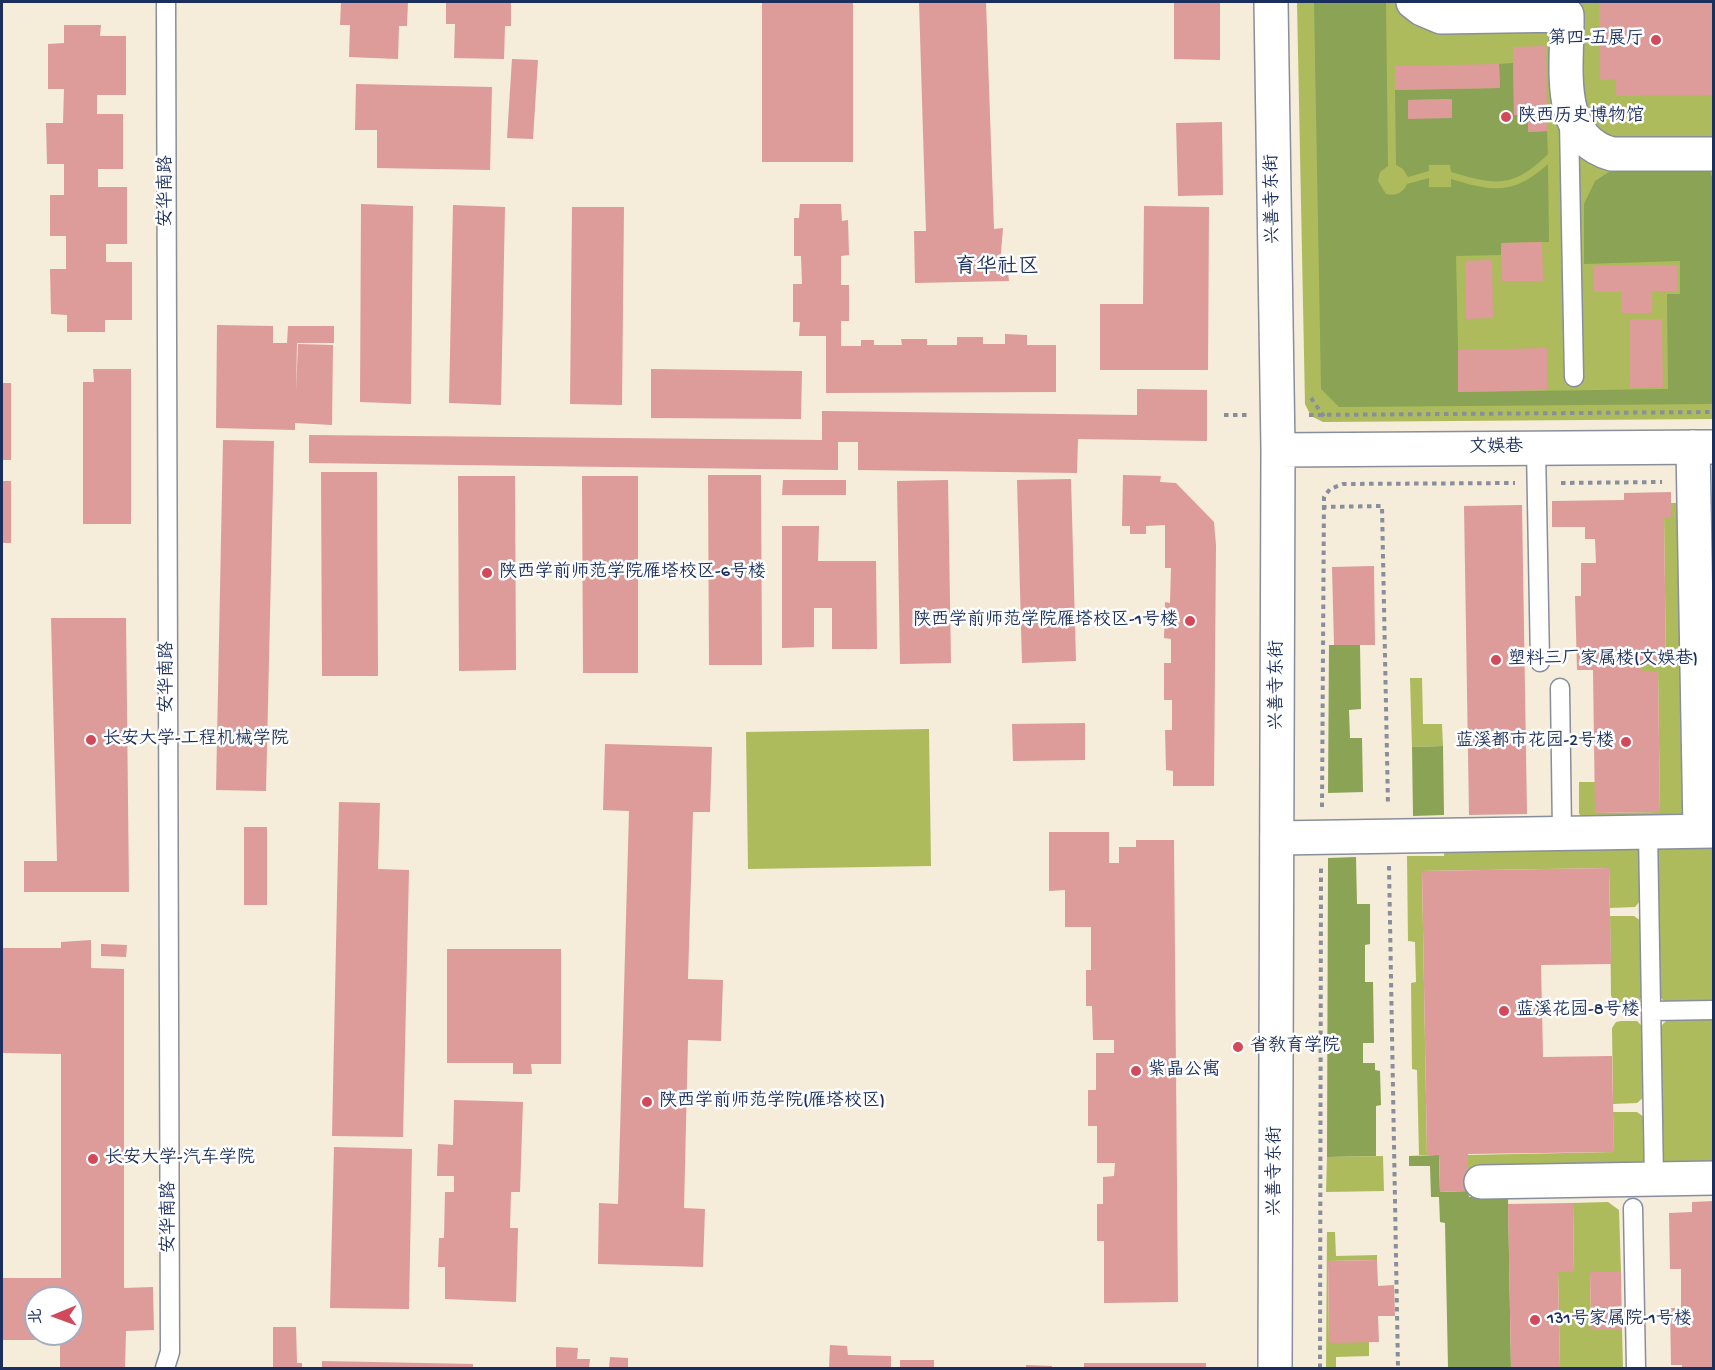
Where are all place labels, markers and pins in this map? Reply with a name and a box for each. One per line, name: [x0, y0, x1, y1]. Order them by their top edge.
place label: 第四-五展厅: [1548, 29, 1644, 51]
marker: 第四-五展厅: [1649, 33, 1663, 47]
place label: 陕西历史博物馆: [1518, 106, 1644, 128]
marker: 陕西历史博物馆: [1499, 110, 1513, 124]
place label: 陕西学前师范学院雁塔校区-6号楼: [499, 562, 766, 584]
marker: 陕西学前师范学院雁塔校区-6号楼: [480, 566, 494, 580]
place label: 陕西学前师范学院雁塔校区-1号楼: [913, 610, 1178, 632]
marker: 陕西学前师范学院雁塔校区-1号楼: [1183, 614, 1197, 628]
place label: 塑料三厂家属楼(文娱巷): [1508, 649, 1698, 671]
marker: 塑料三厂家属楼(文娱巷): [1489, 653, 1503, 667]
place label: 长安大学-工程机械学院: [103, 729, 289, 751]
place label: 蓝溪都市花园-2号楼: [1456, 731, 1614, 753]
marker: 长安大学-工程机械学院: [84, 733, 98, 747]
marker: 蓝溪都市花园-2号楼: [1619, 735, 1633, 749]
place label: 蓝溪花园-8号楼: [1516, 1000, 1640, 1022]
marker: 蓝溪花园-8号楼: [1497, 1004, 1511, 1018]
place label: 省教育学院: [1250, 1036, 1340, 1058]
marker: 省教育学院: [1231, 1040, 1245, 1054]
place label: 紫晶公寓: [1148, 1060, 1220, 1082]
marker: 紫晶公寓: [1129, 1064, 1143, 1078]
place label: 陕西学前师范学院(雁塔校区): [659, 1091, 885, 1113]
marker: 陕西学前师范学院(雁塔校区): [640, 1095, 654, 1109]
place label: 长安大学-汽车学院: [105, 1148, 255, 1170]
marker: 长安大学-汽车学院: [86, 1152, 100, 1166]
place label: 131号家属院-1号楼: [1547, 1309, 1692, 1331]
marker: 131号家属院-1号楼: [1528, 1313, 1542, 1327]

